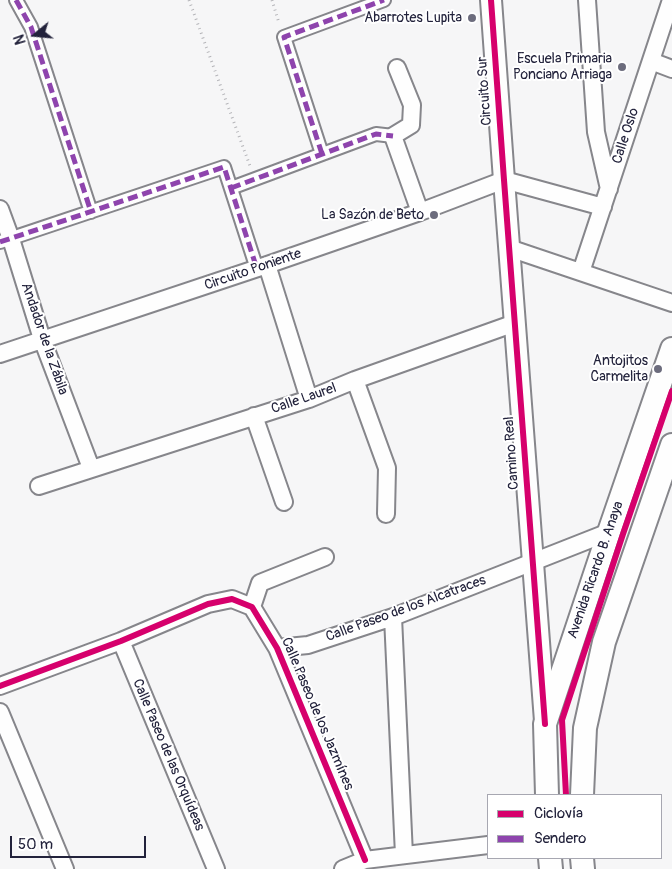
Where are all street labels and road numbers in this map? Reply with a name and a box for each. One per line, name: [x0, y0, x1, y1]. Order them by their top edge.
street label: Circuito Sur: [474, 56, 496, 126]
street label: Calle Oslo: [609, 106, 643, 166]
street label: Circuito Poniente: [202, 246, 304, 294]
street label: Andador de la Zábila: [17, 281, 71, 397]
street label: Calle Laurel: [269, 380, 339, 418]
street label: Camino Real: [501, 416, 523, 490]
street label: Avenida Ricardo B. Anaya: [565, 499, 627, 641]
street label: Calle Paseo de los Alcatraces: [324, 572, 488, 646]
street label: Calle Paseo de los Jazmínes: [277, 635, 357, 793]
street label: Calle Paseo de las Orquídeas: [128, 677, 208, 833]

